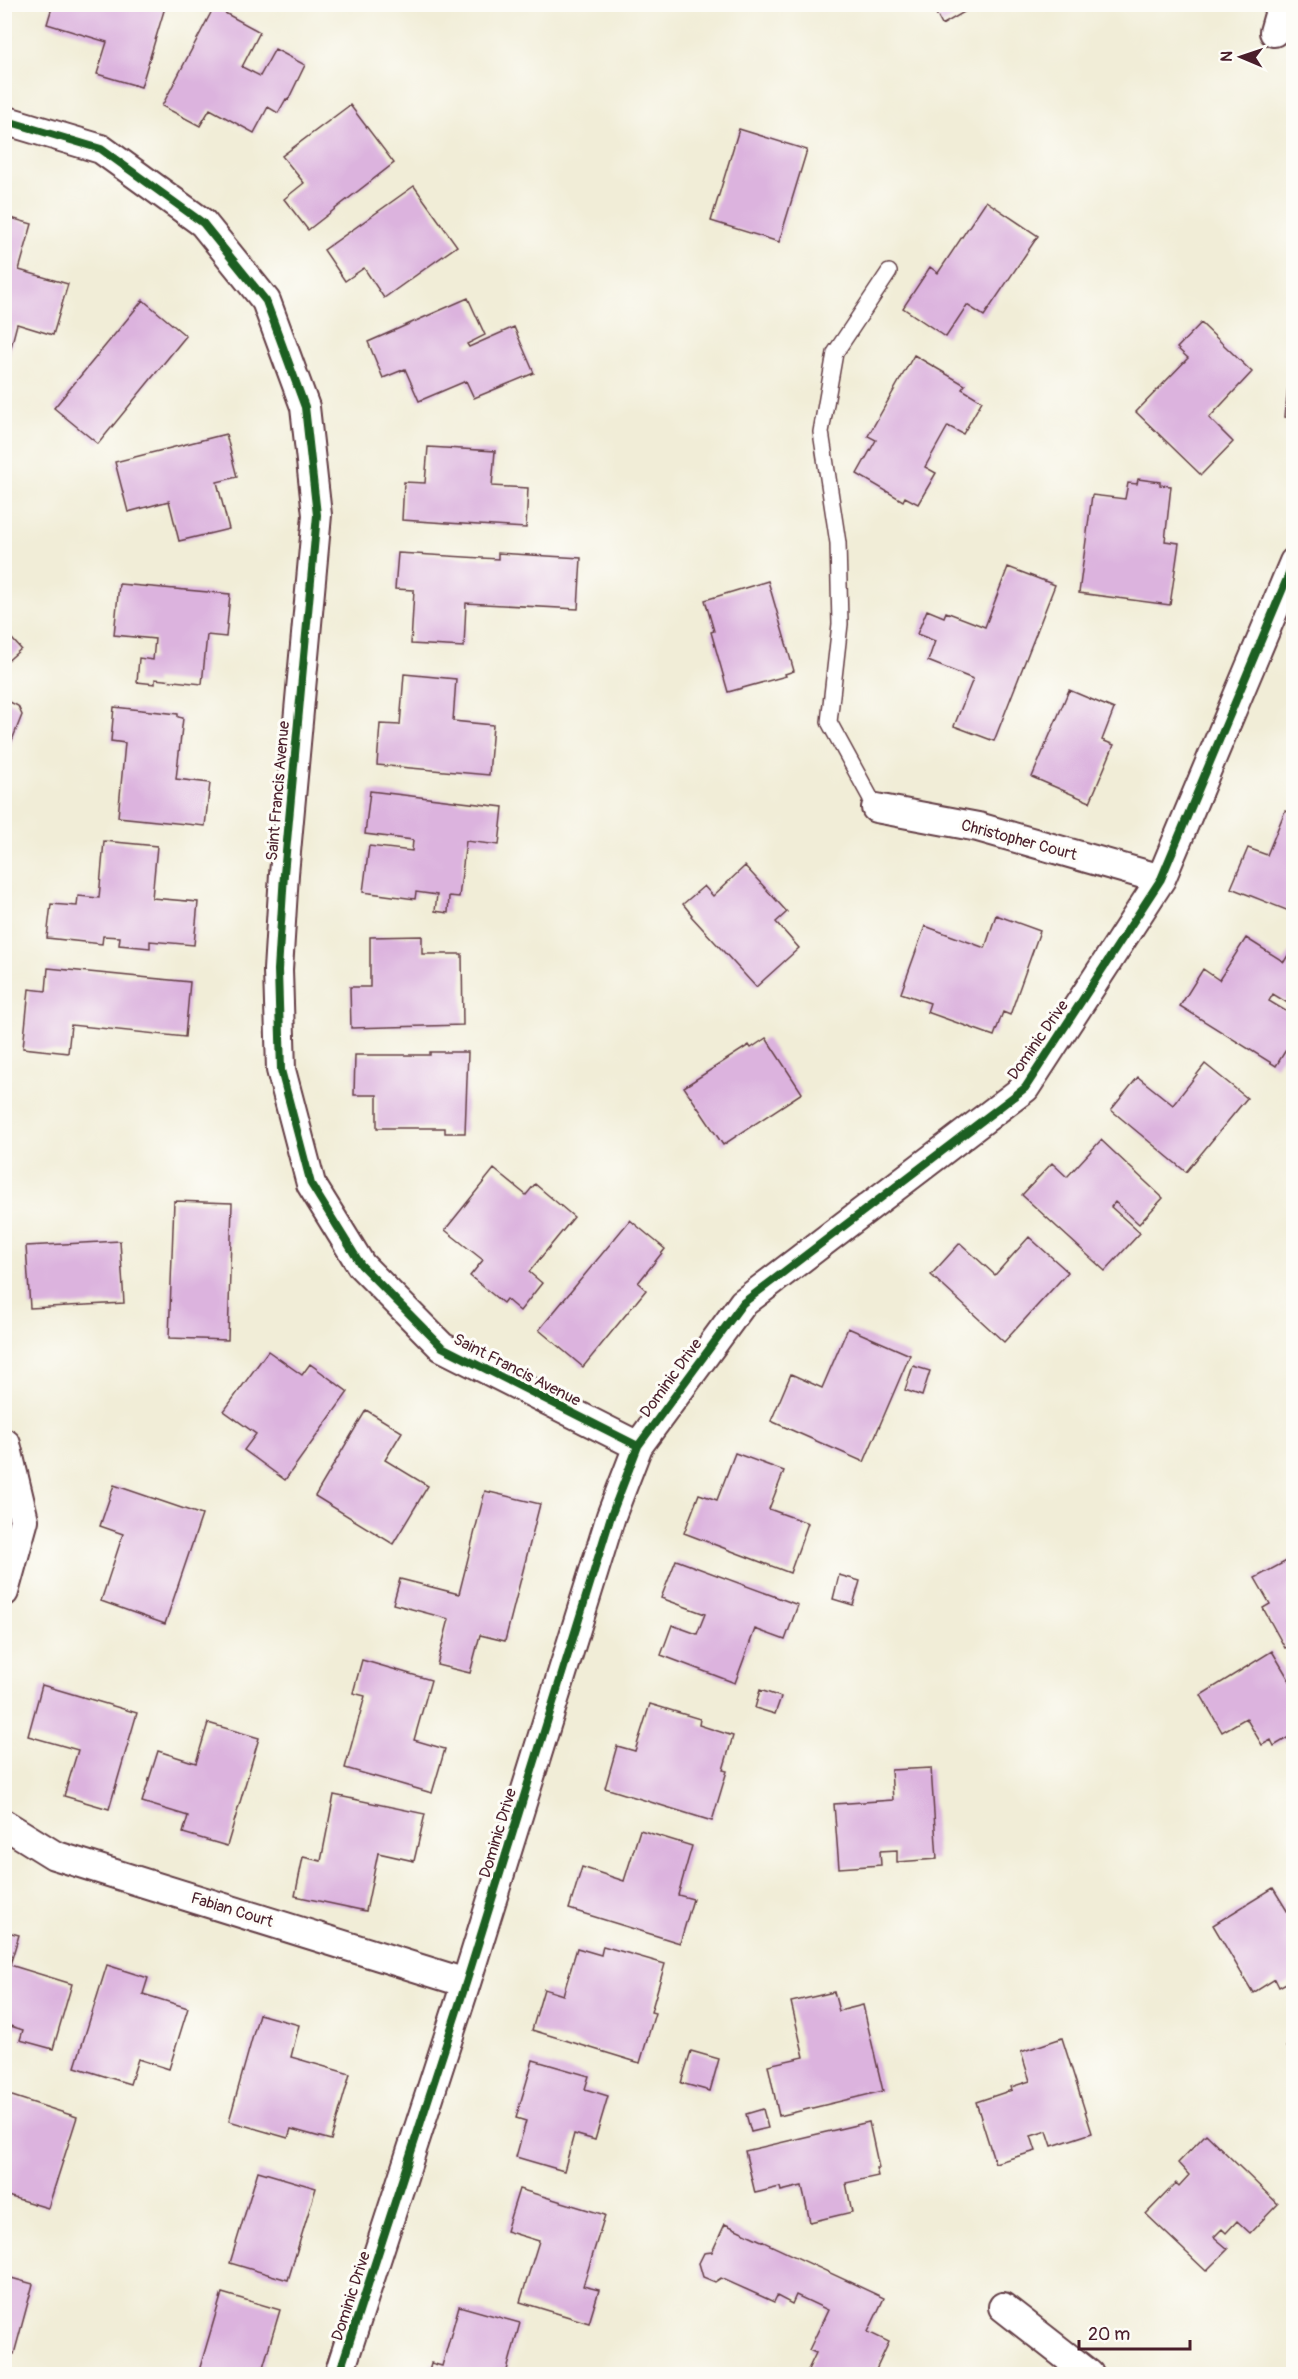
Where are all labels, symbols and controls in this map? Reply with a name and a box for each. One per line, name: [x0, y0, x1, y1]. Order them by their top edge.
north arrow: [1211, 27, 1271, 87]
text: N: [1217, 51, 1237, 62]
street label: Saint Francis Avenue: [262, 720, 294, 862]
street label: Christopher Court: [959, 815, 1080, 865]
street label: Dominic Drive: [1003, 996, 1073, 1084]
street label: Saint Francis Avenue: [450, 1329, 584, 1411]
street label: Dominic Drive: [636, 1335, 706, 1421]
street label: Dominic Drive: [475, 1786, 521, 1880]
street label: Fabian Court: [188, 1888, 276, 1932]
street label: Dominic Drive: [327, 2249, 375, 2343]
scale bar: [1079, 2313, 1190, 2351]
text: 20 m: [1088, 2323, 1130, 2346]

